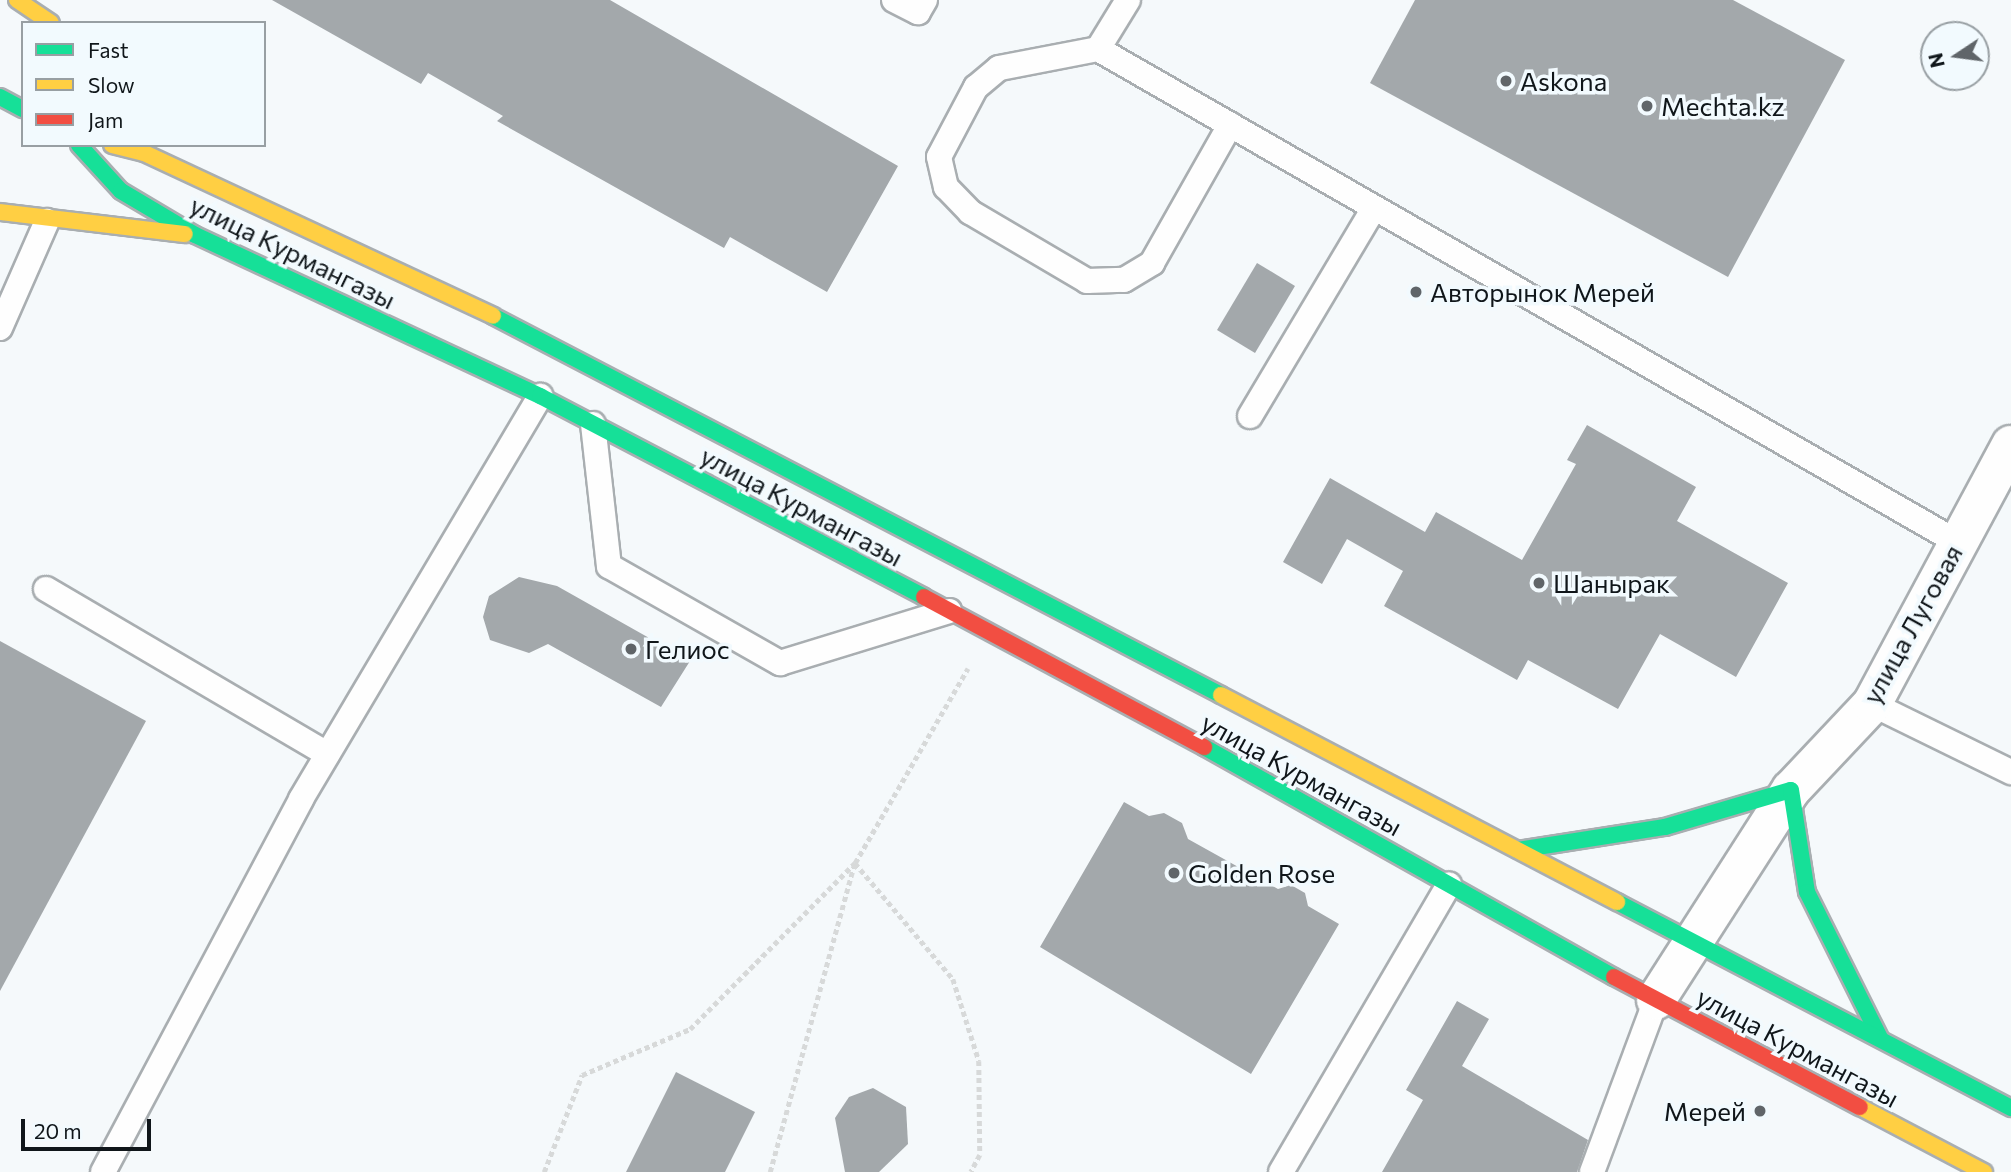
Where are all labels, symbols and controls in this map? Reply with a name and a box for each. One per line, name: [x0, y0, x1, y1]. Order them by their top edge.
legend: [21, 21, 266, 147]
north arrow: [1920, 21, 1990, 91]
text: Fast: [88, 37, 129, 62]
text: N: [1923, 51, 1949, 70]
place label: Askona: [1520, 65, 1607, 97]
text: Slow: [88, 72, 135, 97]
marker: Askona: [1498, 73, 1514, 89]
place label: Mechta.kz: [1661, 90, 1785, 122]
marker: Mechta.kz: [1639, 98, 1655, 114]
text: Jam: [88, 107, 123, 132]
street label: улица Курмангазы: [185, 189, 401, 315]
place label: Авторынок Мерей: [1430, 276, 1655, 308]
marker: Авторынок Мерей: [1408, 284, 1424, 300]
street label: улица Курмангазы: [696, 440, 908, 572]
street label: улица Луговая: [1856, 539, 1968, 709]
place label: Шанырак: [1553, 567, 1670, 599]
marker: Шанырак: [1531, 575, 1547, 591]
place label: Гелиос: [645, 633, 730, 665]
marker: Гелиос: [623, 641, 639, 657]
street label: улица Курмангазы: [1196, 706, 1408, 842]
place label: Golden Rose: [1188, 857, 1335, 889]
marker: Golden Rose: [1166, 865, 1182, 881]
street label: улица Курмангазы: [1692, 981, 1904, 1113]
place label: Мерей: [1664, 1095, 1746, 1127]
marker: Мерей: [1752, 1103, 1768, 1119]
scale bar: [24, 1106, 154, 1150]
text: 20 m: [34, 1118, 82, 1143]

